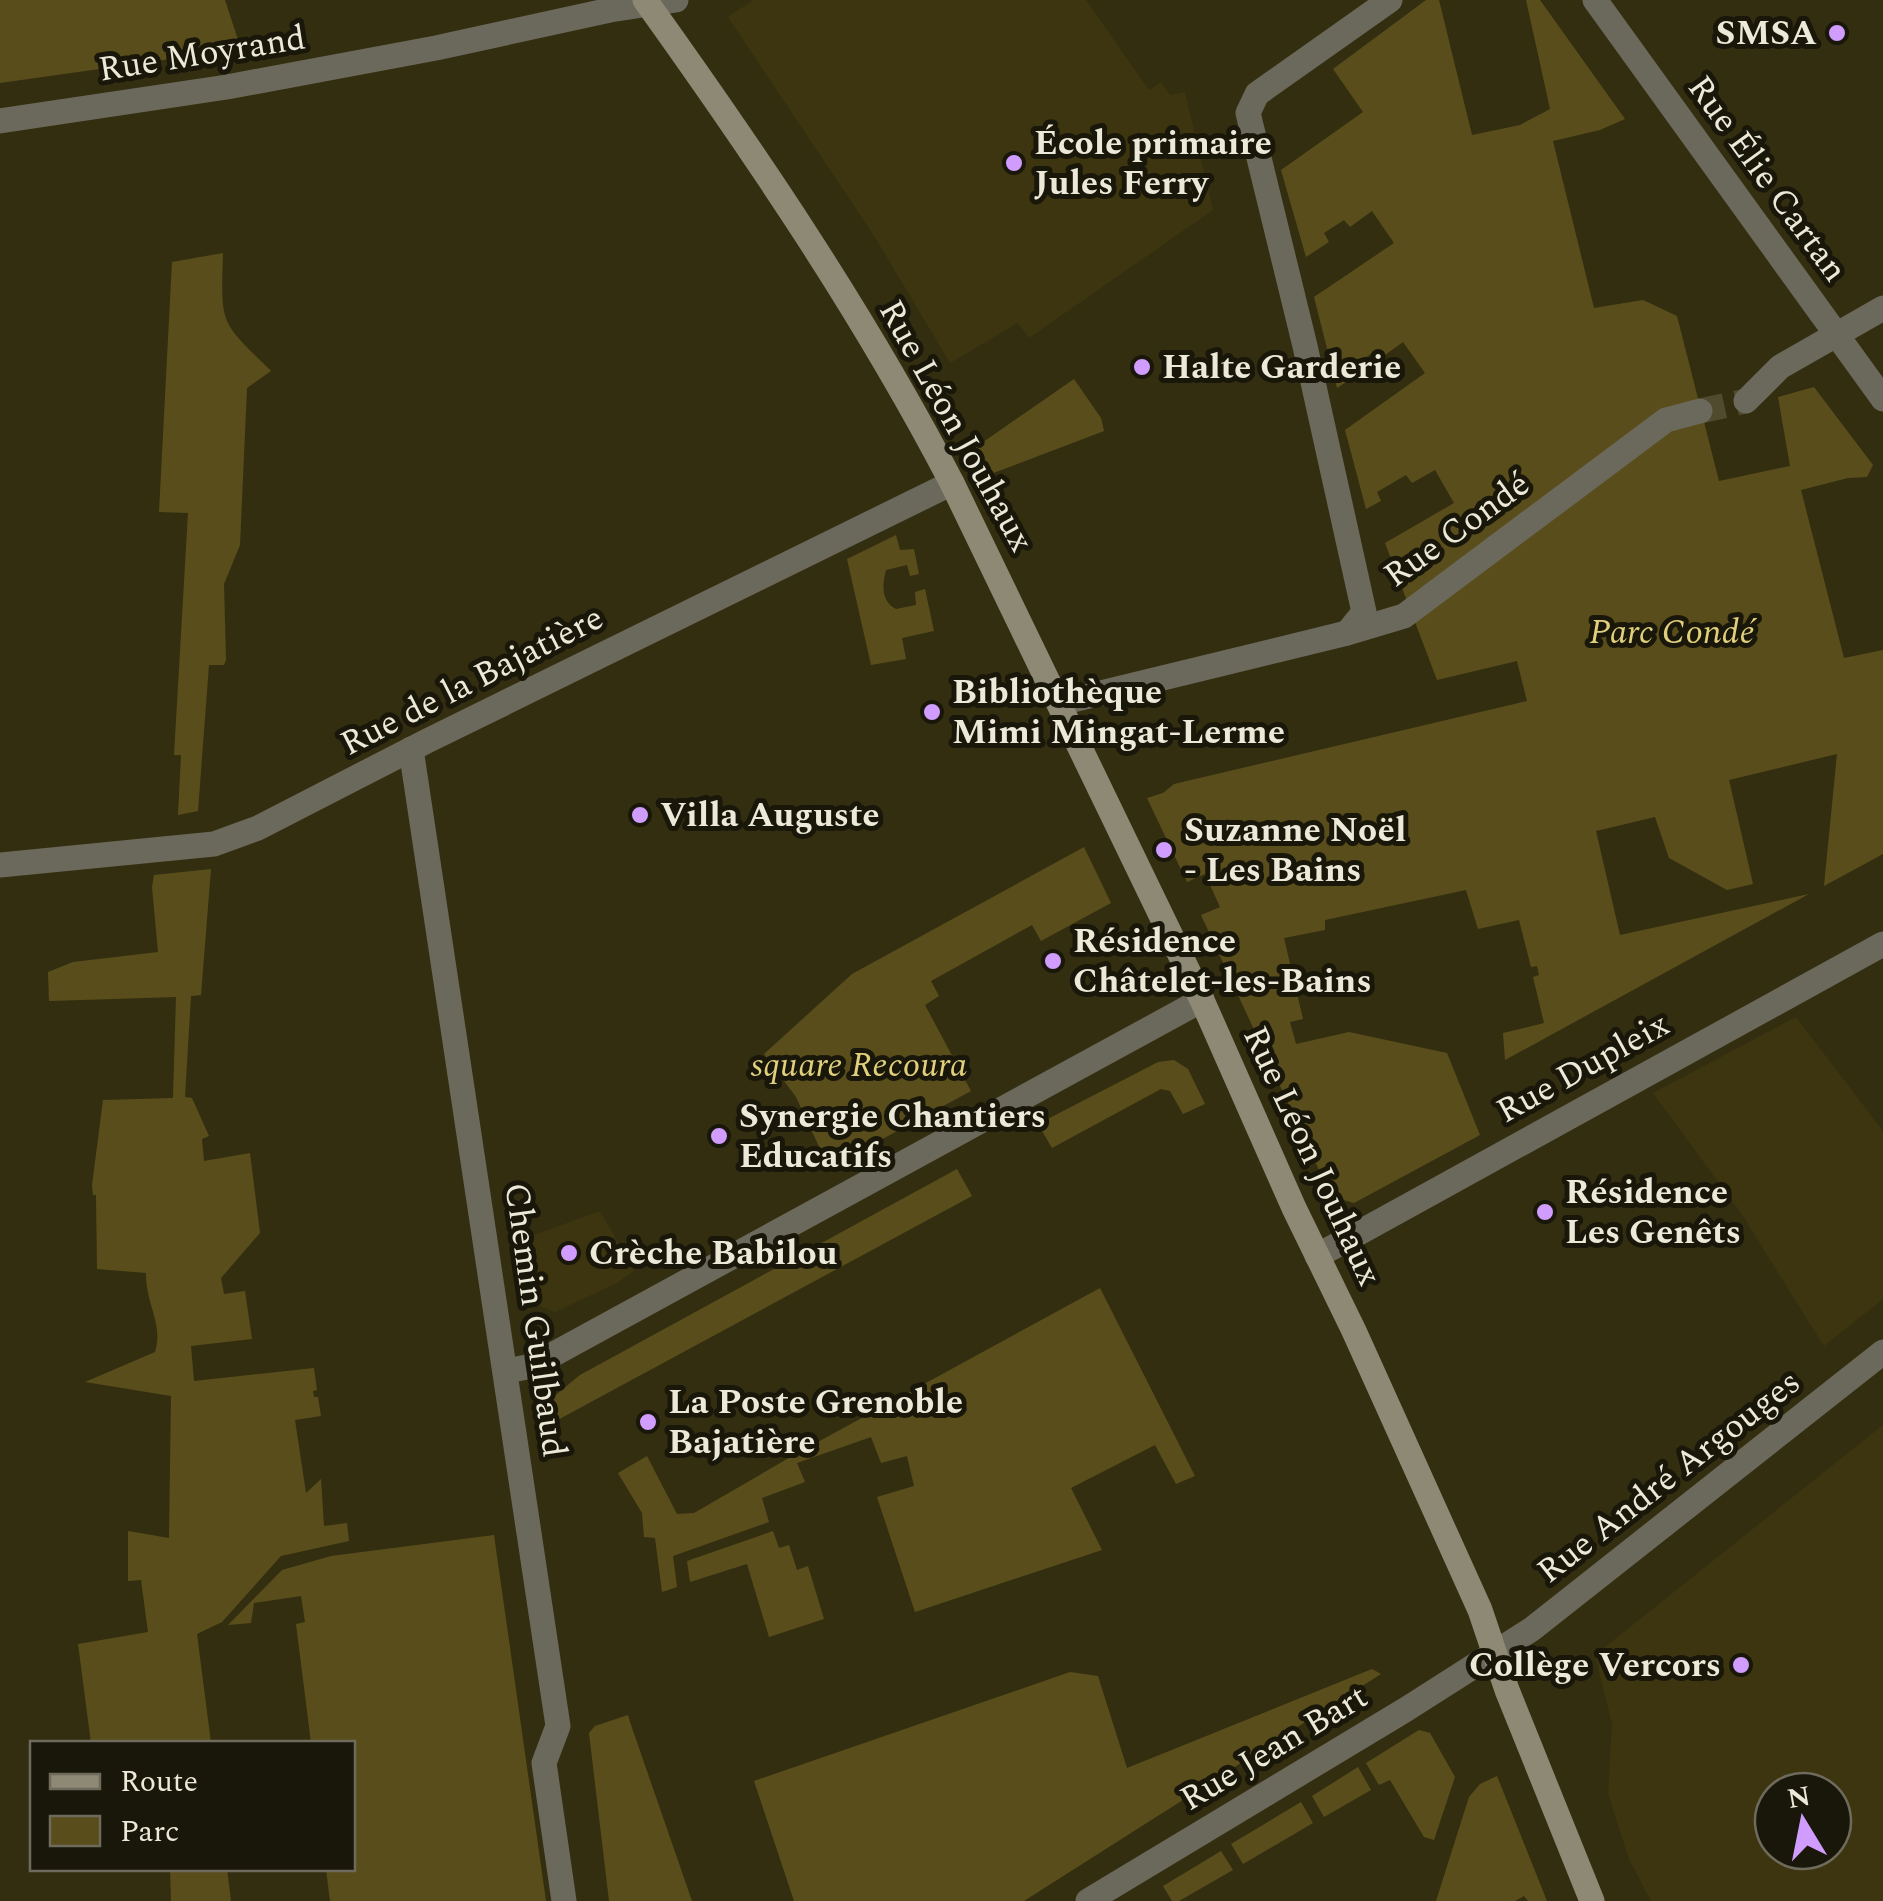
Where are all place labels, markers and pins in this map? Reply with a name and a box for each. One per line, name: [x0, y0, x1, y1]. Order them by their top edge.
place label: SMSA: [1715, 7, 1817, 60]
marker: SMSA: [1826, 22, 1848, 44]
place label: École primaire Jules Ferry: [1034, 117, 1272, 210]
marker: École primaire Jules Ferry: [1003, 152, 1025, 174]
place label: Halte Garderie: [1162, 341, 1401, 394]
marker: Halte Garderie: [1131, 356, 1153, 378]
place label: Bibliothèque Mimi Mingat-Lerme: [952, 666, 1285, 759]
marker: Bibliothèque Mimi Mingat-Lerme: [921, 701, 943, 723]
place label: Villa Auguste: [660, 789, 880, 842]
marker: Villa Auguste: [629, 804, 651, 826]
place label: Suzanne Noël - Les Bains: [1184, 804, 1406, 897]
marker: Suzanne Noël - Les Bains: [1153, 839, 1175, 861]
place label: Résidence Châtelet-les-Bains: [1073, 915, 1372, 1008]
marker: Résidence Châtelet-les-Bains: [1042, 950, 1064, 972]
place label: Synergie Chantiers Educatifs: [739, 1090, 1046, 1183]
marker: Synergie Chantiers Educatifs: [708, 1125, 730, 1147]
place label: Résidence Les Genêts: [1565, 1166, 1741, 1259]
marker: Résidence Les Genêts: [1534, 1201, 1556, 1223]
place label: Crèche Babilou: [589, 1227, 838, 1280]
marker: Crèche Babilou: [558, 1242, 580, 1264]
place label: La Poste Grenoble Bajatière: [668, 1376, 963, 1469]
marker: La Poste Grenoble Bajatière: [637, 1411, 659, 1433]
place label: Collège Vercors: [1469, 1639, 1721, 1692]
marker: Collège Vercors: [1730, 1654, 1752, 1676]

